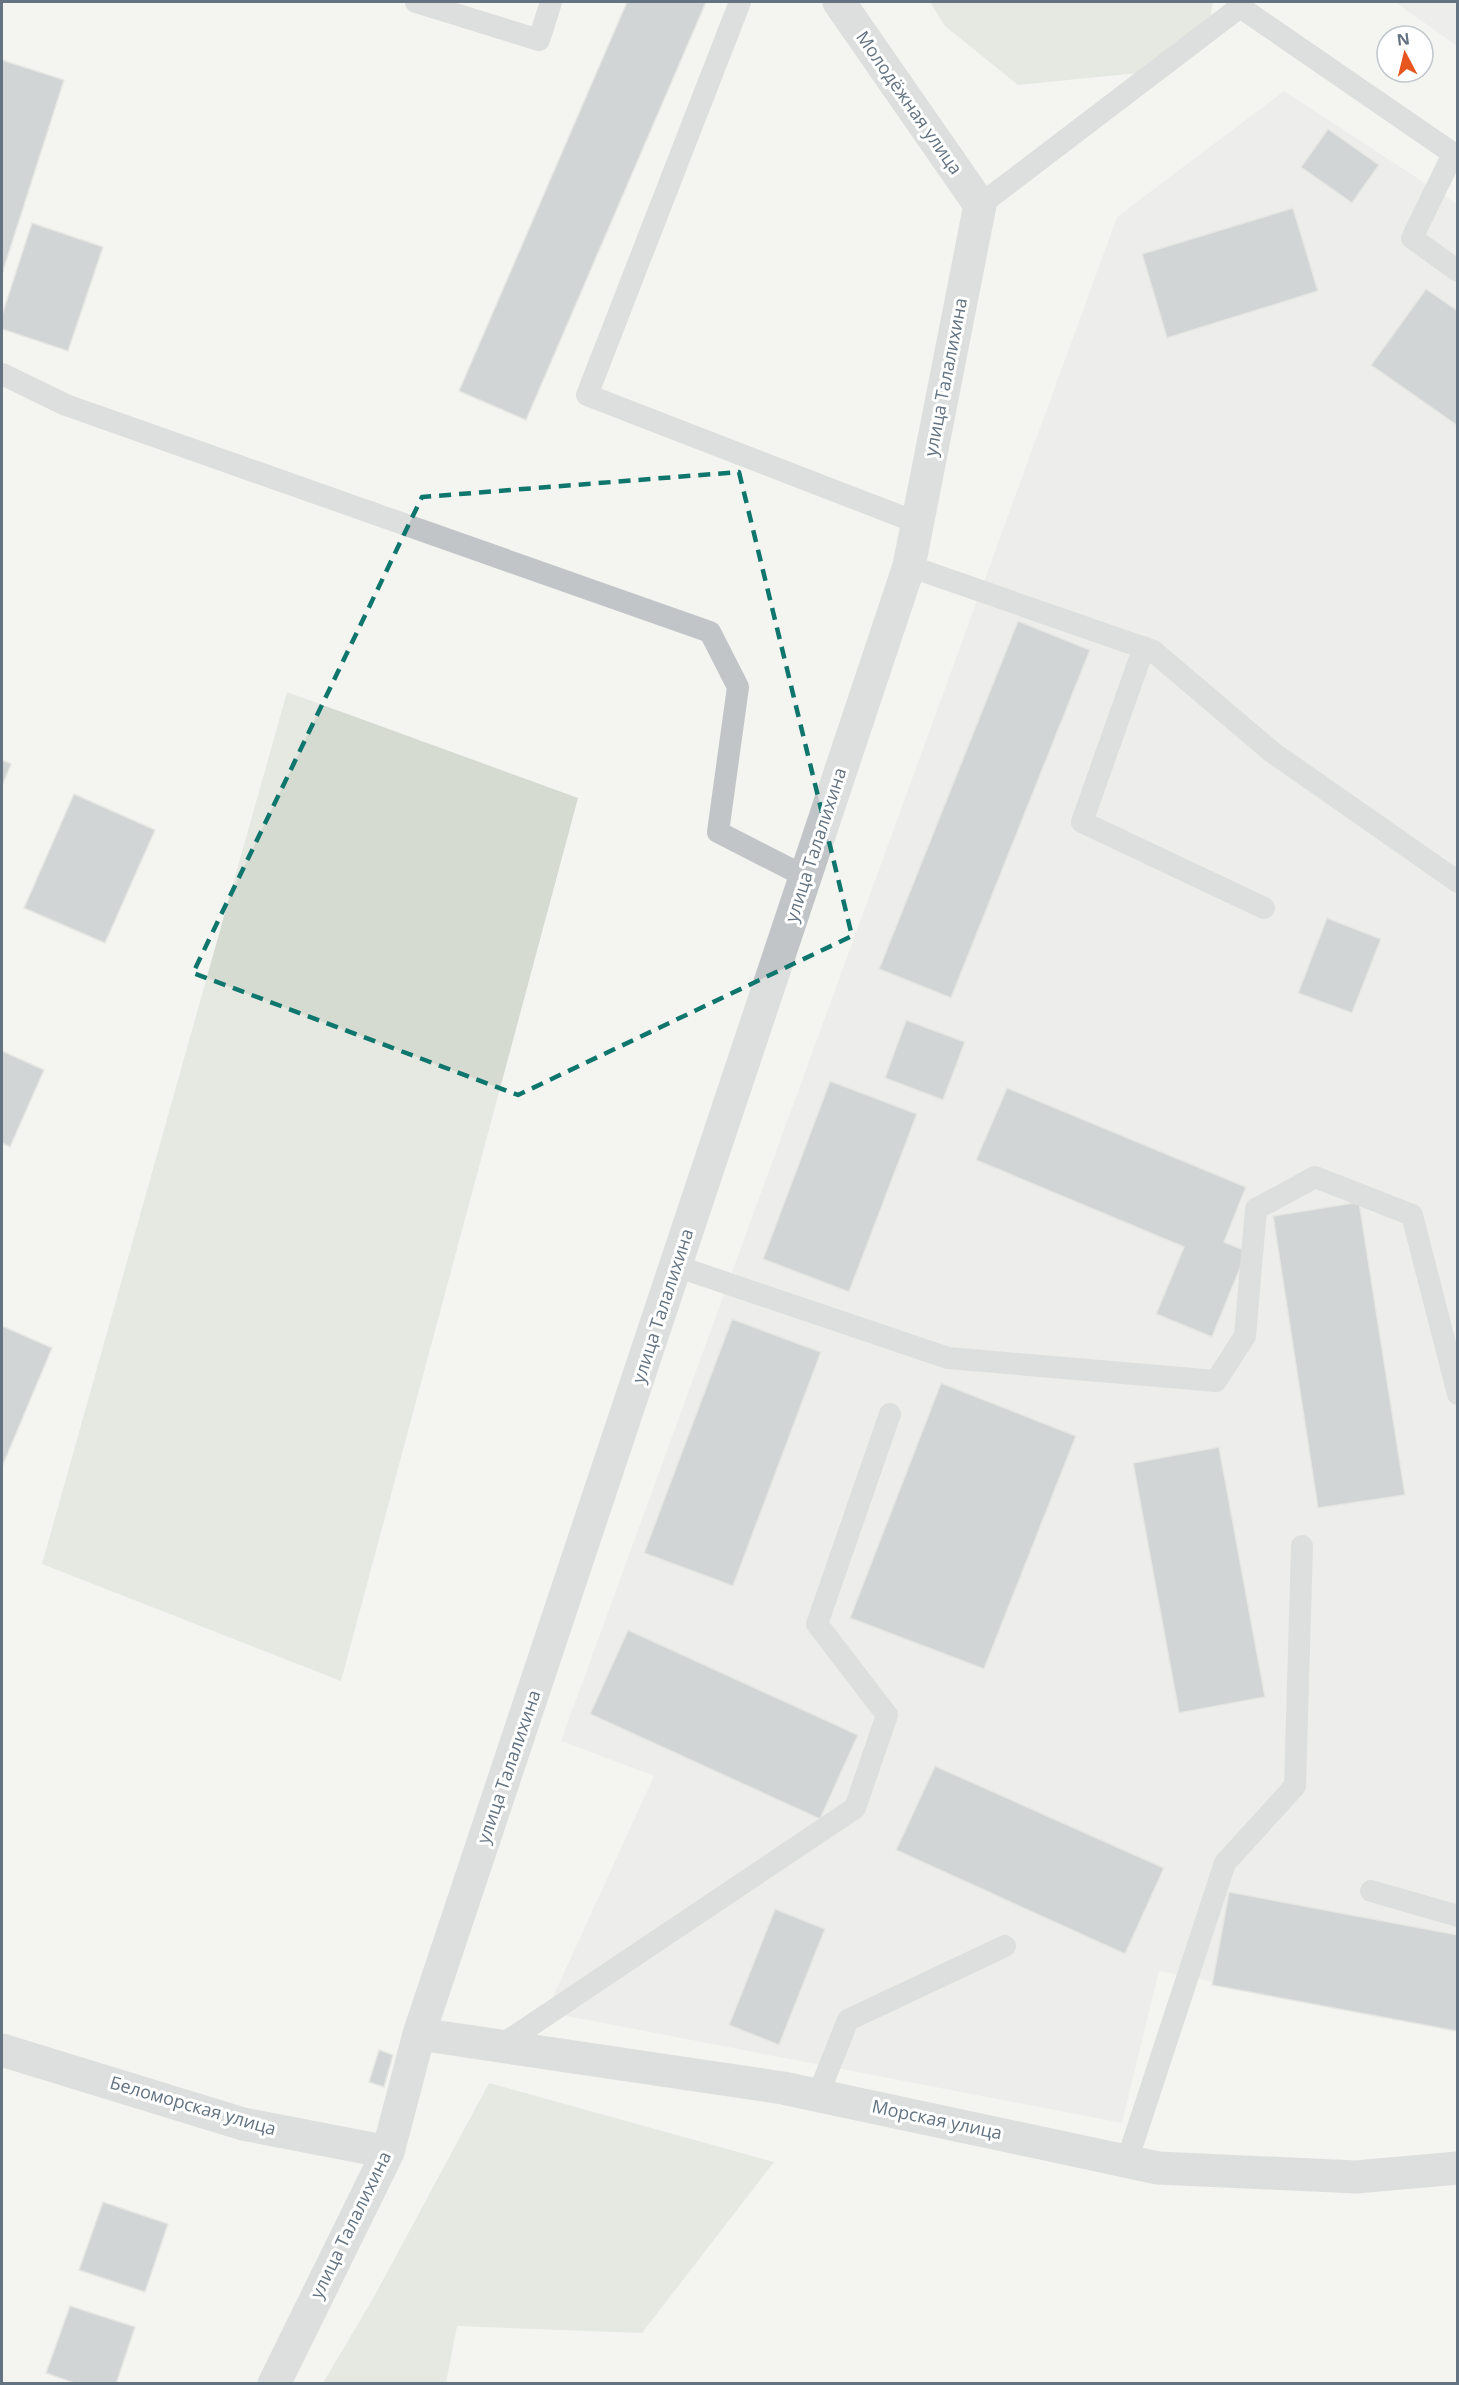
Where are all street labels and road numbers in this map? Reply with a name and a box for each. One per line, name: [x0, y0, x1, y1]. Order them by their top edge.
street label: Молодёжная улица: [851, 26, 968, 179]
street label: улица Талалихина: [918, 296, 972, 458]
street label: улица Талалихина: [779, 764, 851, 925]
street label: улица Талалихина: [626, 1225, 698, 1386]
street label: улица Талалихина: [471, 1687, 546, 1847]
street label: Беломорская улица: [107, 2070, 279, 2140]
street label: Морская улица: [870, 2093, 1005, 2145]
street label: улица Талалихина: [304, 2147, 396, 2302]

